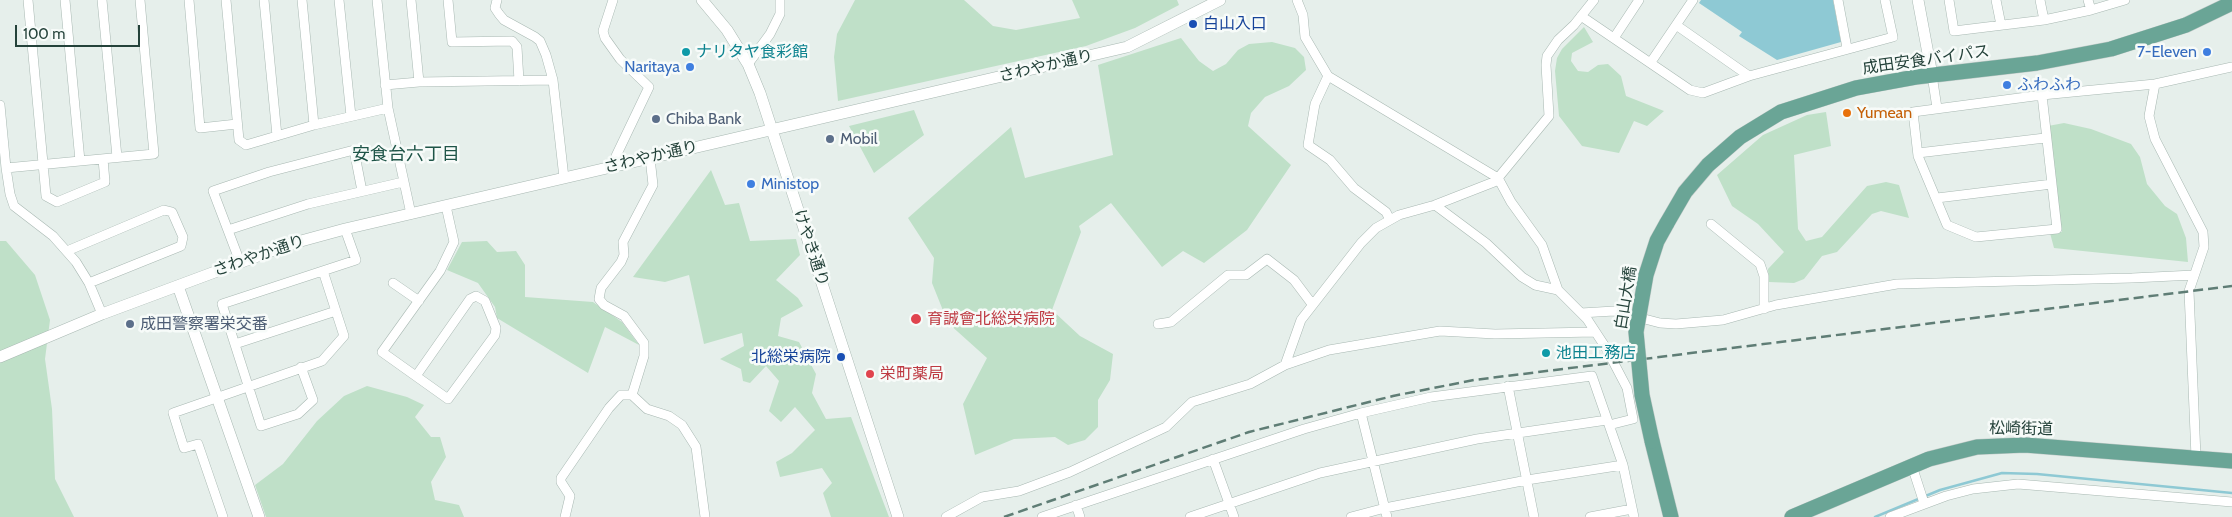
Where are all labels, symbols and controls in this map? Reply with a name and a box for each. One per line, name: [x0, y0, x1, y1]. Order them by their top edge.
place label: 白山入口: [1203, 14, 1267, 34]
scale bar: [18, 15, 142, 47]
marker: 白山入口: [1187, 18, 1199, 30]
text: 100 m: [23, 25, 65, 43]
place label: ナリタヤ食彩館: [696, 42, 808, 62]
street label: 成田安食バイパス: [1861, 42, 1991, 78]
place label: 7-Eleven: [2137, 42, 2197, 62]
marker: ナリタヤ食彩館: [680, 46, 692, 58]
street label: さわやか通り: [997, 46, 1095, 86]
marker: 7-Eleven: [2201, 46, 2213, 58]
place label: Naritaya: [624, 57, 680, 77]
marker: Naritaya: [684, 61, 696, 73]
place label: ふわふわ: [2017, 75, 2081, 95]
marker: ふわふわ: [2001, 79, 2013, 91]
place label: Yumean: [1857, 103, 1912, 123]
marker: Yumean: [1841, 107, 1853, 119]
place label: Chiba Bank: [666, 109, 741, 129]
marker: Chiba Bank: [650, 113, 662, 125]
place label: Mobil: [840, 129, 878, 149]
marker: Mobil: [824, 133, 836, 145]
street label: さわやか通り: [602, 137, 700, 177]
district label: 安食台六丁目: [352, 144, 460, 166]
place label: Ministop: [761, 174, 819, 194]
marker: Ministop: [745, 178, 757, 190]
street label: けやき通り: [790, 207, 832, 289]
street label: さわやか通り: [210, 231, 308, 281]
street label: 白山大橋: [1612, 265, 1640, 331]
place label: 育誠會北総栄病院: [927, 309, 1055, 329]
marker: 育誠會北総栄病院: [909, 312, 923, 326]
place label: 成田警察署栄交番: [140, 314, 268, 334]
marker: 成田警察署栄交番: [124, 318, 136, 330]
place label: 池田工務店: [1556, 343, 1636, 363]
place label: 北総栄病院: [751, 347, 831, 367]
marker: 池田工務店: [1540, 347, 1552, 359]
marker: 北総栄病院: [835, 351, 847, 363]
place label: 栄町薬局: [880, 364, 944, 384]
marker: 栄町薬局: [864, 368, 876, 380]
street label: 松崎街道: [1989, 419, 2053, 439]

